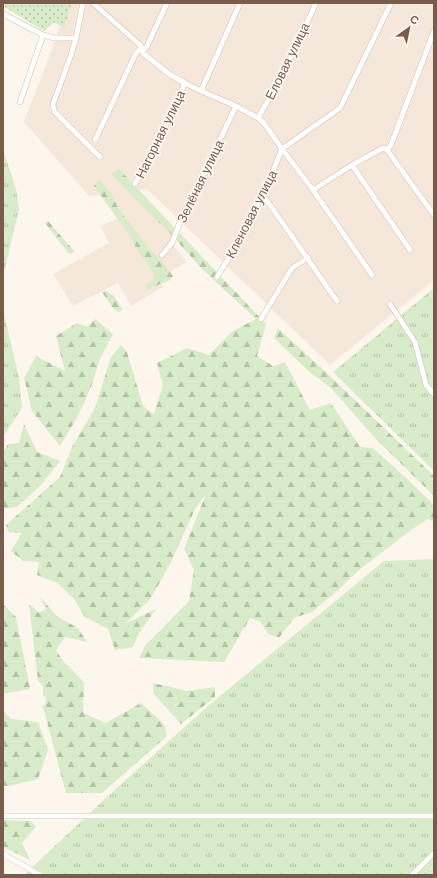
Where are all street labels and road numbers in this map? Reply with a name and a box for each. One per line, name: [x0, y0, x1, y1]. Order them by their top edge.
street label: Еловая улица: [261, 19, 314, 103]
street label: Нагорная улица: [132, 87, 190, 181]
street label: Зелёная улица: [173, 136, 228, 225]
street label: Кленовая улица: [222, 166, 281, 261]

